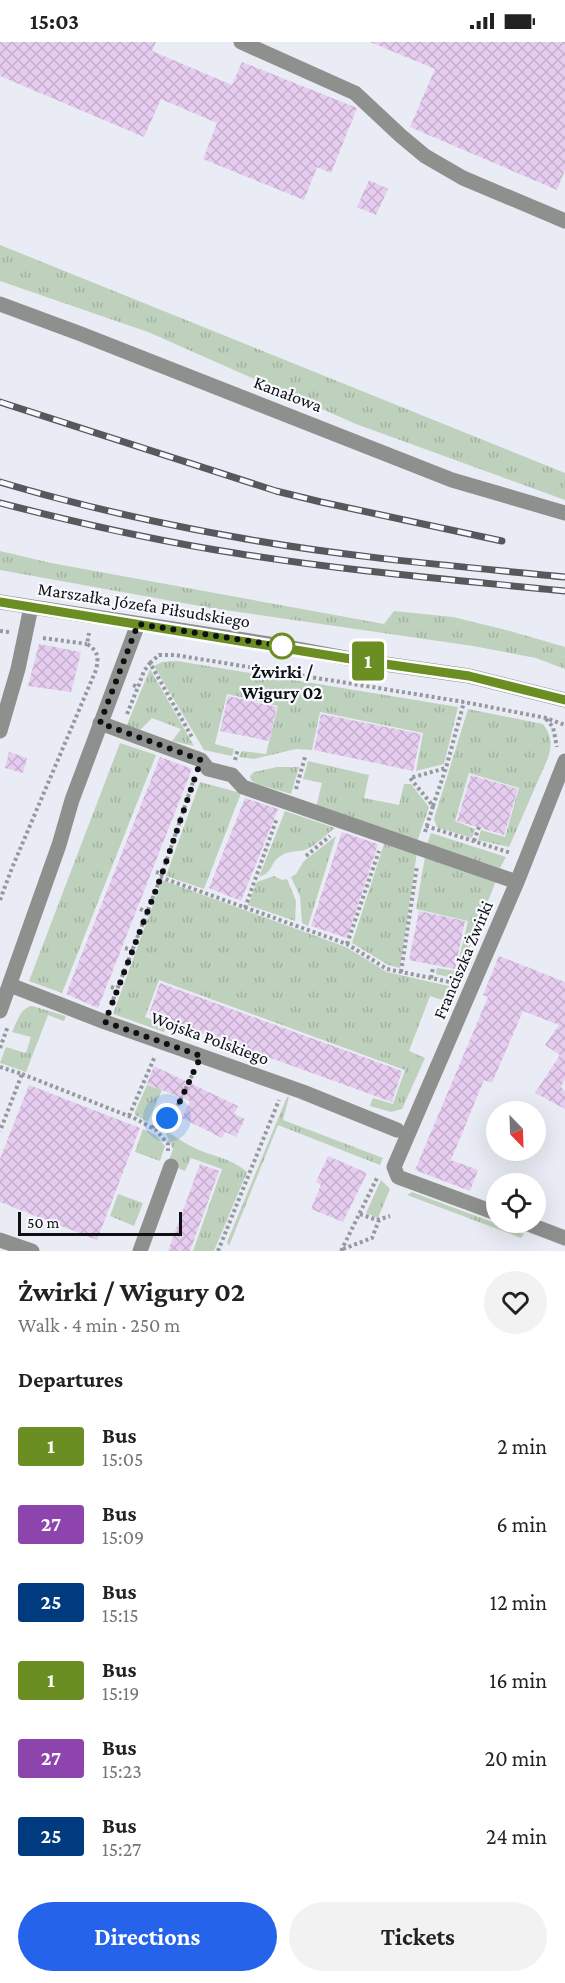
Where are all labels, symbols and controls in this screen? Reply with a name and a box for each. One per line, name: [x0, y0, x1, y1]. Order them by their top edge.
text: 15:03: [30, 9, 79, 34]
street label: Kanałowa: [251, 372, 325, 416]
street label: Marszałka Józefa Piłsudskiego: [36, 578, 252, 632]
marker: Żwirki / Wigury 02: [269, 633, 295, 659]
line badge: 1: [348, 642, 388, 680]
text: 1: [364, 649, 372, 673]
place label: Żwirki / Wigury 02: [241, 662, 322, 703]
street label: Franciszka Żwirki: [429, 898, 497, 1022]
street label: Wojska Polskiego: [148, 1007, 272, 1070]
north arrow: [486, 1101, 546, 1161]
map controls: [486, 1101, 546, 1233]
your location: [152, 1103, 182, 1133]
button: locate: [486, 1173, 546, 1233]
scale bar: [18, 1209, 182, 1236]
text: 50 m: [27, 1214, 59, 1231]
button: heart: [484, 1271, 547, 1334]
text: Żwirki / Wigury 02: [18, 1276, 245, 1307]
text: Walk · 4 min · 250 m: [18, 1314, 180, 1336]
text: Departures: [18, 1367, 123, 1392]
text: Bus: [102, 1423, 136, 1448]
text: 1: [47, 1434, 55, 1458]
text: 2 min: [497, 1434, 547, 1459]
text: 15:05: [102, 1448, 143, 1470]
text: Bus: [102, 1501, 136, 1526]
text: 27: [41, 1512, 61, 1536]
text: 6 min: [496, 1512, 547, 1537]
text: 15:09: [102, 1526, 144, 1548]
text: Bus: [102, 1579, 136, 1604]
text: 25: [41, 1590, 62, 1614]
text: 12 min: [490, 1590, 547, 1615]
text: 15:15: [102, 1604, 139, 1626]
text: Bus: [102, 1657, 136, 1682]
text: 1: [47, 1668, 55, 1692]
text: 16 min: [489, 1668, 547, 1693]
text: 15:19: [102, 1682, 139, 1704]
text: Bus: [102, 1735, 136, 1760]
text: 27: [41, 1746, 61, 1770]
text: 20 min: [485, 1746, 547, 1771]
text: 15:23: [102, 1760, 142, 1782]
text: Bus: [102, 1813, 136, 1838]
text: 25: [41, 1824, 62, 1848]
text: 24 min: [486, 1824, 547, 1849]
text: 15:27: [102, 1838, 141, 1860]
button: Directions: [18, 1902, 277, 1971]
button: Tickets: [289, 1902, 547, 1971]

